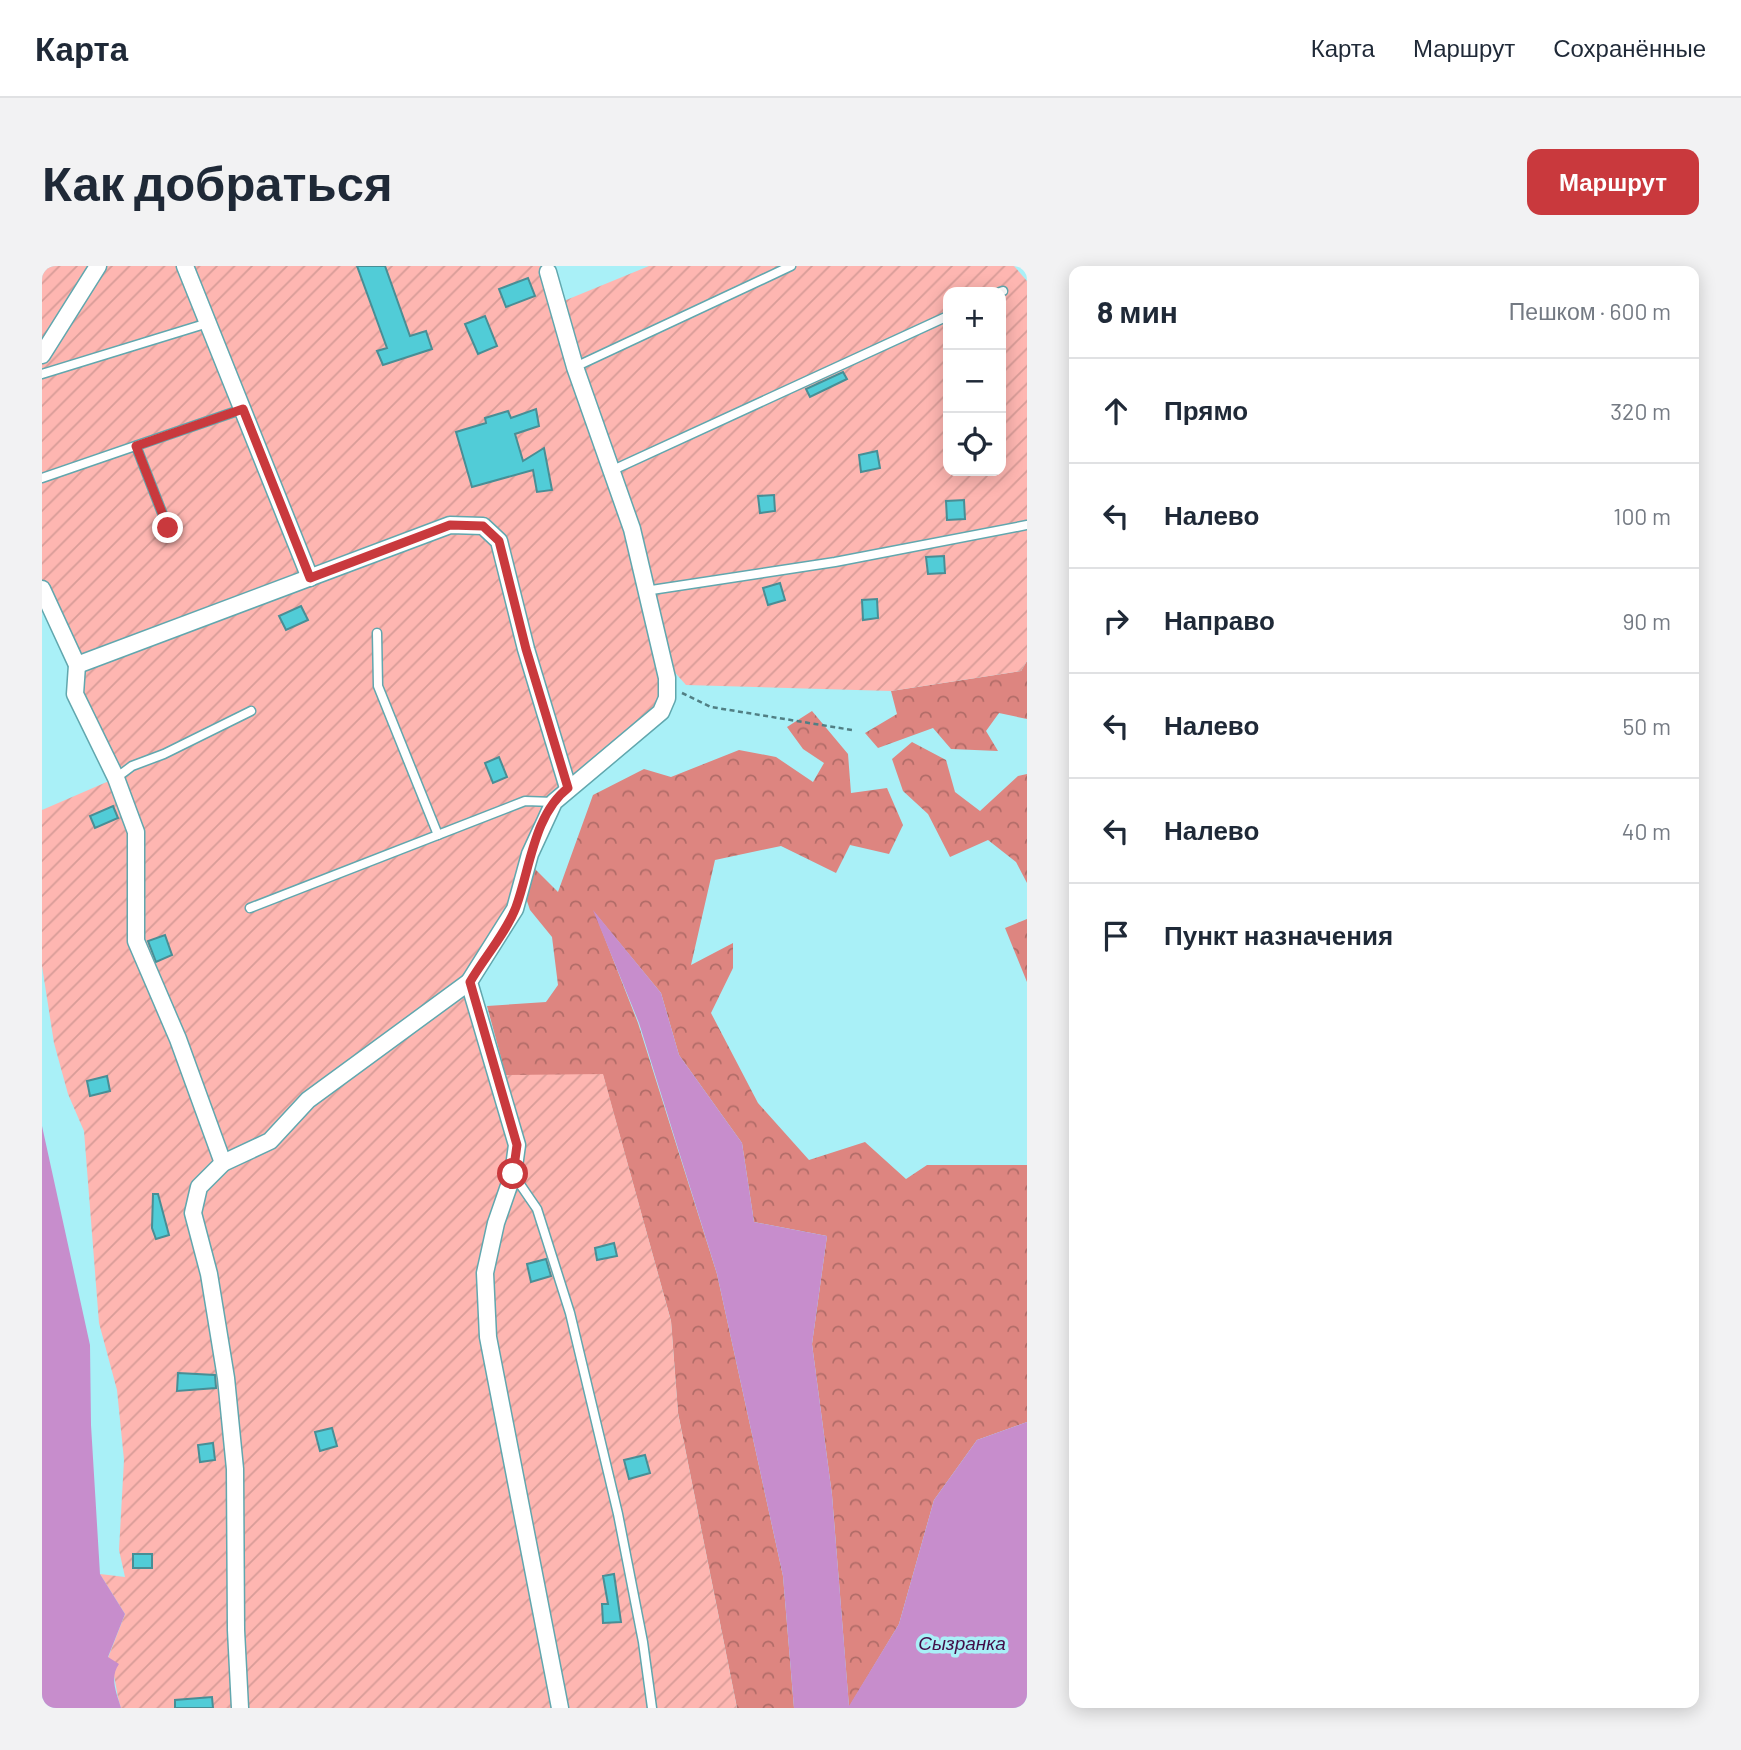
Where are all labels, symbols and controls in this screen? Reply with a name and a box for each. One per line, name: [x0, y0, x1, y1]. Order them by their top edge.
text: Карта: [35, 28, 128, 68]
text: Карта: [1311, 33, 1375, 62]
text: Маршрут: [1413, 33, 1515, 62]
text: Сохранённые: [1553, 33, 1706, 62]
button: Маршрут: [1527, 149, 1699, 215]
text: Как добраться: [42, 152, 393, 211]
map controls: [943, 287, 1006, 476]
button: +: [943, 287, 1006, 350]
text: 8 мин: [1097, 293, 1178, 329]
text: Пешком · 600 m: [1509, 297, 1671, 325]
button: −: [943, 350, 1006, 413]
icon: ahead: [1097, 392, 1135, 430]
text: Прямо: [1164, 394, 1248, 425]
text: 320 m: [1610, 397, 1671, 425]
button: locate: [943, 413, 1006, 476]
icon: left: [1097, 497, 1135, 535]
text: Налево: [1164, 499, 1259, 530]
text: 100 m: [1613, 502, 1671, 530]
route end: [152, 512, 183, 543]
icon: right: [1097, 602, 1135, 640]
text: Направо: [1164, 604, 1275, 635]
text: 90 m: [1622, 607, 1671, 635]
icon: left: [1097, 707, 1135, 745]
text: Налево: [1164, 709, 1259, 740]
text: 50 m: [1623, 712, 1671, 740]
icon: left: [1097, 812, 1135, 850]
text: Налево: [1164, 814, 1259, 845]
text: 40 m: [1622, 817, 1671, 845]
icon: arrive: [1097, 917, 1135, 955]
text: Пункт назначения: [1164, 919, 1393, 950]
route start: [497, 1158, 528, 1189]
water label: Сызранка: [918, 1631, 1006, 1654]

